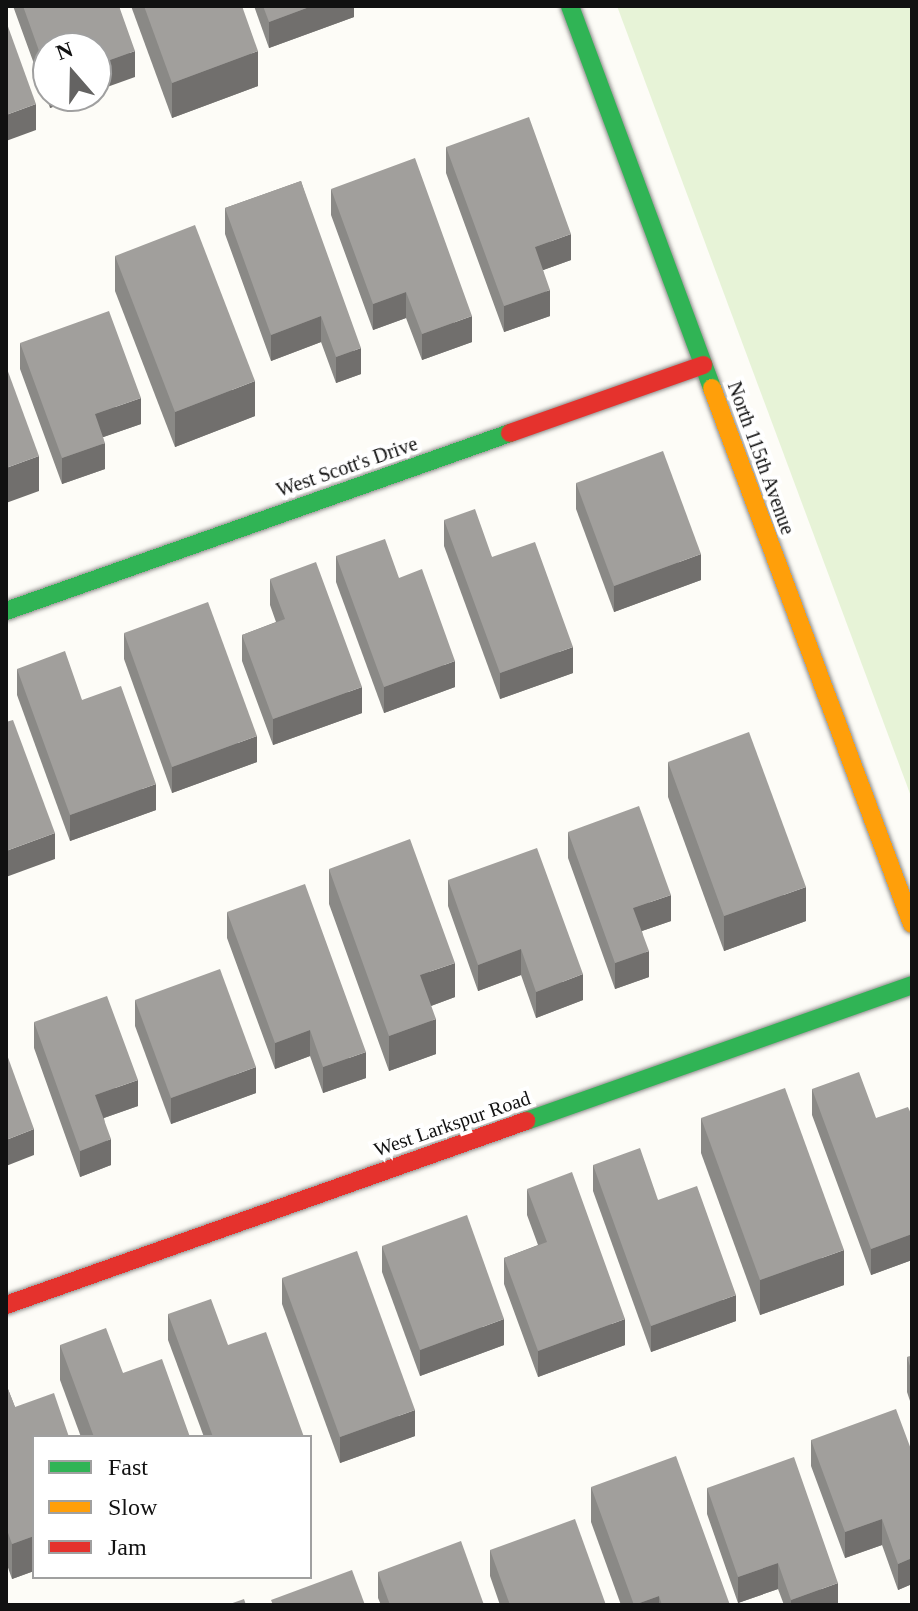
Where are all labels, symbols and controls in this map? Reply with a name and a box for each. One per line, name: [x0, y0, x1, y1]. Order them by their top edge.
north arrow: [32, 32, 112, 112]
text: N: [53, 36, 76, 65]
street label: North 115th Avenue: [722, 378, 800, 538]
street label: West Scott's Drive: [273, 432, 421, 502]
street label: West Larkspur Road: [371, 1086, 533, 1162]
legend: [32, 1435, 312, 1579]
text: Fast: [108, 1454, 148, 1480]
text: Slow: [108, 1494, 157, 1520]
text: Jam: [108, 1534, 147, 1560]

